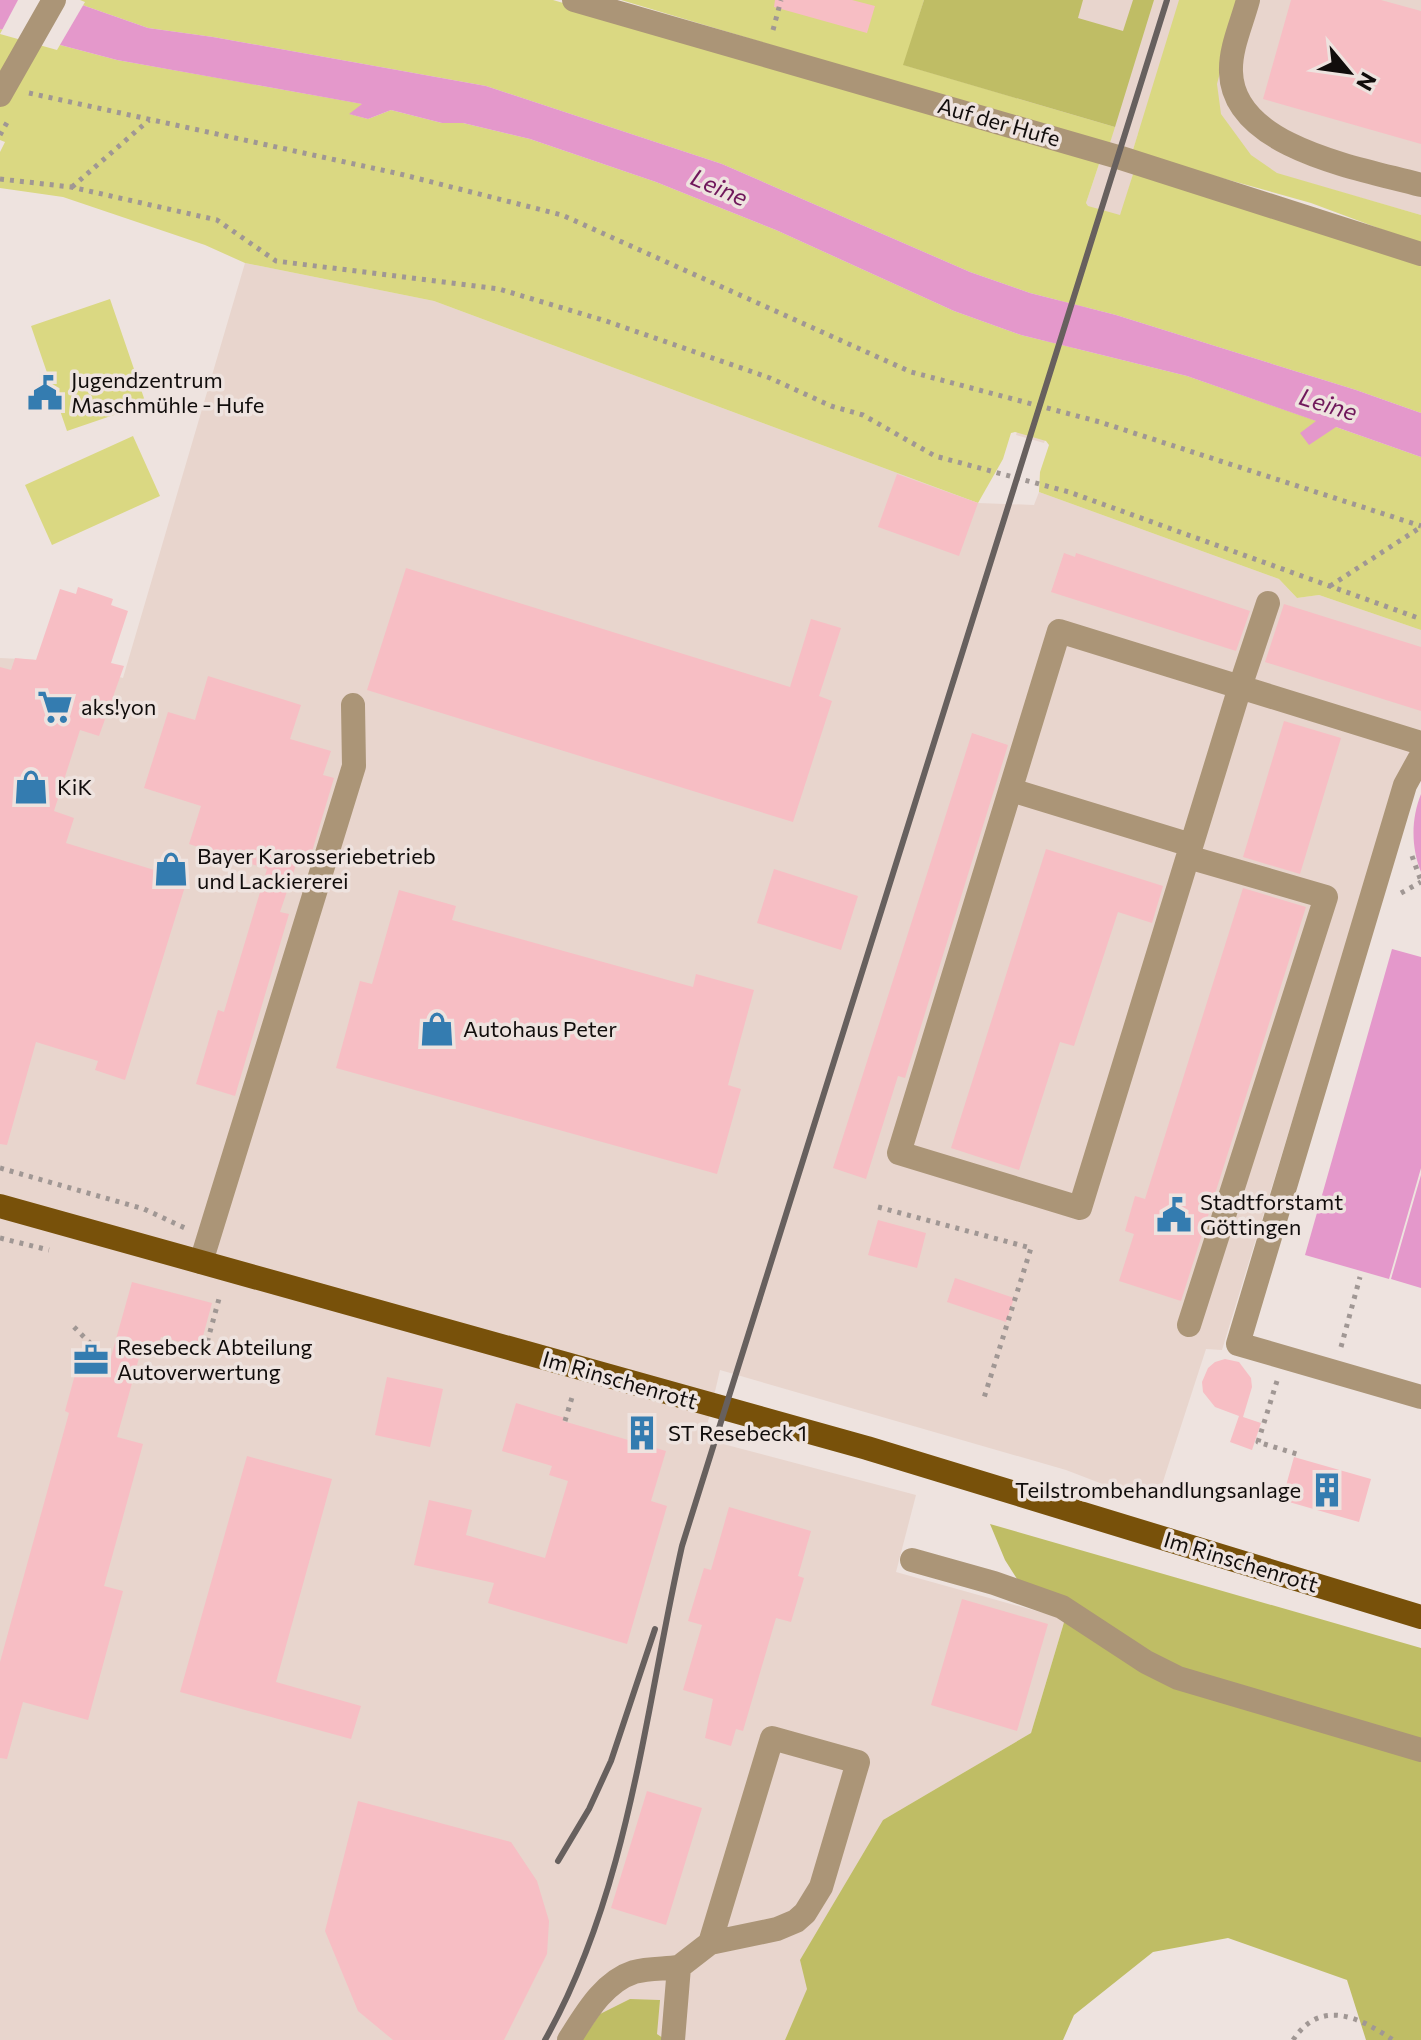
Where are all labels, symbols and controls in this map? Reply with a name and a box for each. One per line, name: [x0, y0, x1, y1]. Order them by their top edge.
north arrow: [1309, 32, 1389, 112]
text: N: [1351, 68, 1383, 96]
street label: Auf der Hufe: [935, 91, 1063, 152]
water label: Leine: [687, 162, 753, 212]
place label: Jugendzentrum Maschmühle - Hufe: [71, 366, 264, 418]
public building icon: Jugendzentrum Maschmühle - Hufe: [26, 374, 64, 412]
water label: Leine: [1296, 381, 1361, 426]
supermarket icon: aks!yon: [36, 688, 74, 726]
place label: aks!yon: [81, 693, 156, 720]
shop icon: KiK: [12, 768, 50, 806]
place label: KiK: [57, 773, 92, 800]
place label: Bayer Karosseriebetrieb und Lackiererei: [197, 842, 436, 894]
shop icon: Bayer Karosseriebetrieb und Lackiererei: [152, 850, 190, 888]
shop icon: Autohaus Peter: [418, 1010, 456, 1048]
place label: Autohaus Peter: [463, 1015, 617, 1042]
place label: Stadtforstamt Göttingen: [1200, 1188, 1343, 1240]
public building icon: Stadtforstamt Göttingen: [1155, 1196, 1193, 1234]
place label: Resebeck Abteilung Autoverwertung: [117, 1333, 313, 1385]
office icon: Resebeck Abteilung Autoverwertung: [72, 1341, 110, 1379]
street label: Im Rinschenrott: [540, 1345, 701, 1415]
building icon: ST Resebeck 1: [623, 1414, 661, 1452]
place label: ST Resebeck 1: [668, 1419, 807, 1446]
building icon: Teilstrombehandlungsanlage: [1308, 1471, 1346, 1509]
place label: Teilstrombehandlungsanlage: [1015, 1476, 1301, 1503]
street label: Im Rinschenrott: [1161, 1525, 1321, 1598]

